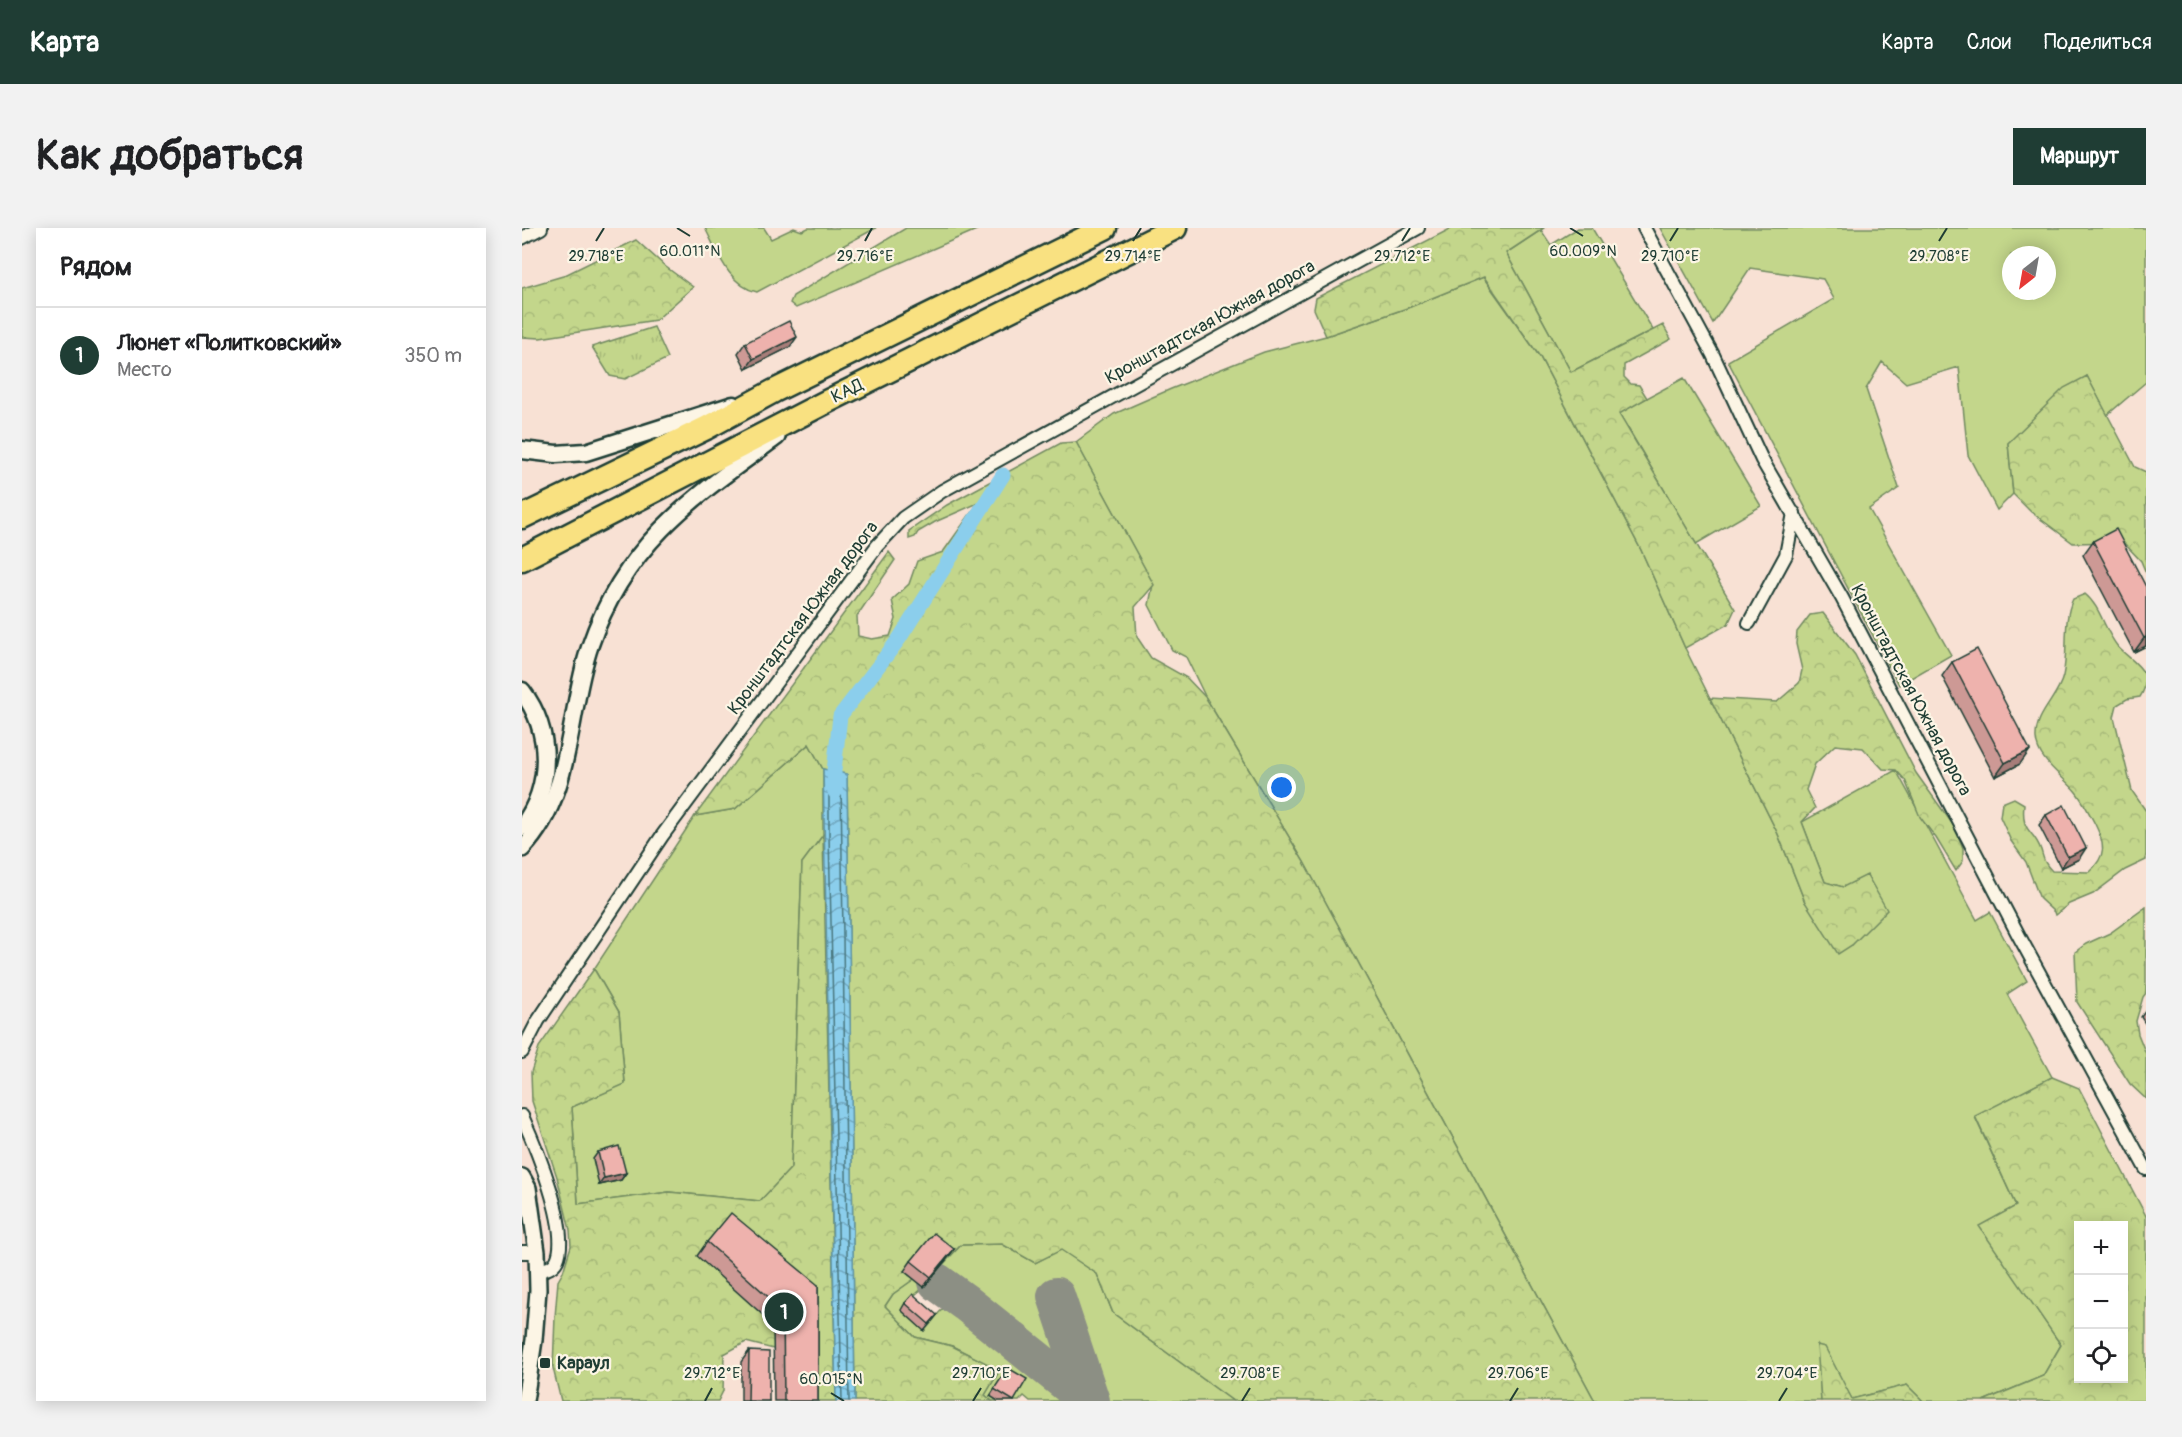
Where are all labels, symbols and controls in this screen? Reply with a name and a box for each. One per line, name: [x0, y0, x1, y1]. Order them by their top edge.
text: Карта: [30, 25, 99, 60]
text: Карта: [1881, 29, 1933, 56]
text: Слои: [1966, 29, 2011, 56]
text: Поделиться: [2044, 29, 2152, 56]
button: Маршрут: [2013, 128, 2146, 185]
text: Как добраться: [36, 130, 303, 182]
text: 60.011°N: [660, 242, 720, 261]
text: 60.009°N: [1549, 242, 1617, 261]
north arrow: [2002, 246, 2056, 300]
text: 29.718°E: [568, 247, 624, 266]
text: 29.716°E: [837, 247, 893, 266]
text: 29.714°E: [1105, 247, 1161, 266]
text: 29.712°E: [1374, 247, 1430, 266]
text: 29.710°E: [1641, 247, 1699, 266]
text: 29.708°E: [1909, 247, 1969, 266]
text: Рядом: [60, 251, 132, 283]
street label: Кронштадтская Южная дорога: [1101, 255, 1319, 389]
text: Люнет «Политковский»: [117, 329, 341, 357]
text: 1: [76, 343, 83, 368]
text: 350 m: [404, 343, 462, 368]
text: Место: [117, 357, 172, 382]
street label: КАД: [827, 373, 867, 409]
street label: Кронштадтская Южная дорога: [723, 517, 883, 719]
street label: Кронштадтская Южная дорога: [1845, 580, 1977, 800]
your location: [1267, 773, 1296, 802]
map controls: [2074, 1221, 2128, 1383]
button: +: [2074, 1221, 2128, 1275]
button: −: [2074, 1275, 2128, 1329]
pin: 1: [764, 1290, 804, 1334]
button: locate: [2074, 1329, 2128, 1383]
place label: Караул: [557, 1352, 610, 1375]
marker: Караул: [538, 1356, 552, 1370]
text: 29.712°E: [684, 1364, 740, 1383]
text: 29.710°E: [952, 1364, 1010, 1383]
text: 29.708°E: [1220, 1364, 1280, 1383]
text: 29.706°E: [1488, 1364, 1549, 1383]
text: 29.704°E: [1757, 1364, 1818, 1383]
text: 60.015°N: [799, 1370, 863, 1389]

